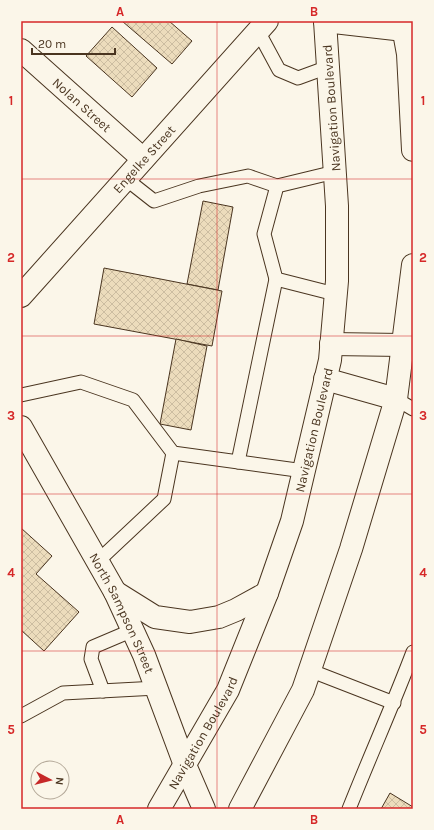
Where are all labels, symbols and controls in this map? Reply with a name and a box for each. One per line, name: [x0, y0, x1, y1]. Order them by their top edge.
text: A: [116, 4, 124, 19]
text: B: [310, 4, 318, 19]
scale bar: [32, 30, 115, 56]
text: 20 m: [38, 37, 66, 51]
street label: Navigation Boulevard: [320, 44, 343, 172]
street label: Nolan Street: [49, 75, 114, 135]
text: 1: [9, 93, 13, 108]
text: 1: [421, 93, 425, 108]
street label: Engelke Street: [110, 122, 178, 196]
text: 2: [7, 250, 15, 265]
text: 2: [419, 250, 427, 265]
street label: Navigation Boulevard: [292, 366, 336, 494]
text: 3: [7, 408, 15, 423]
text: 3: [419, 408, 427, 423]
street label: North Sampson Street: [86, 550, 157, 675]
text: 4: [7, 565, 15, 580]
text: 4: [419, 565, 427, 580]
street label: Navigation Boulevard: [165, 674, 241, 792]
text: 5: [7, 722, 15, 737]
text: 5: [419, 722, 427, 737]
north arrow: [30, 760, 70, 800]
text: N: [52, 776, 66, 786]
text: A: [116, 812, 124, 827]
text: B: [310, 812, 318, 827]

